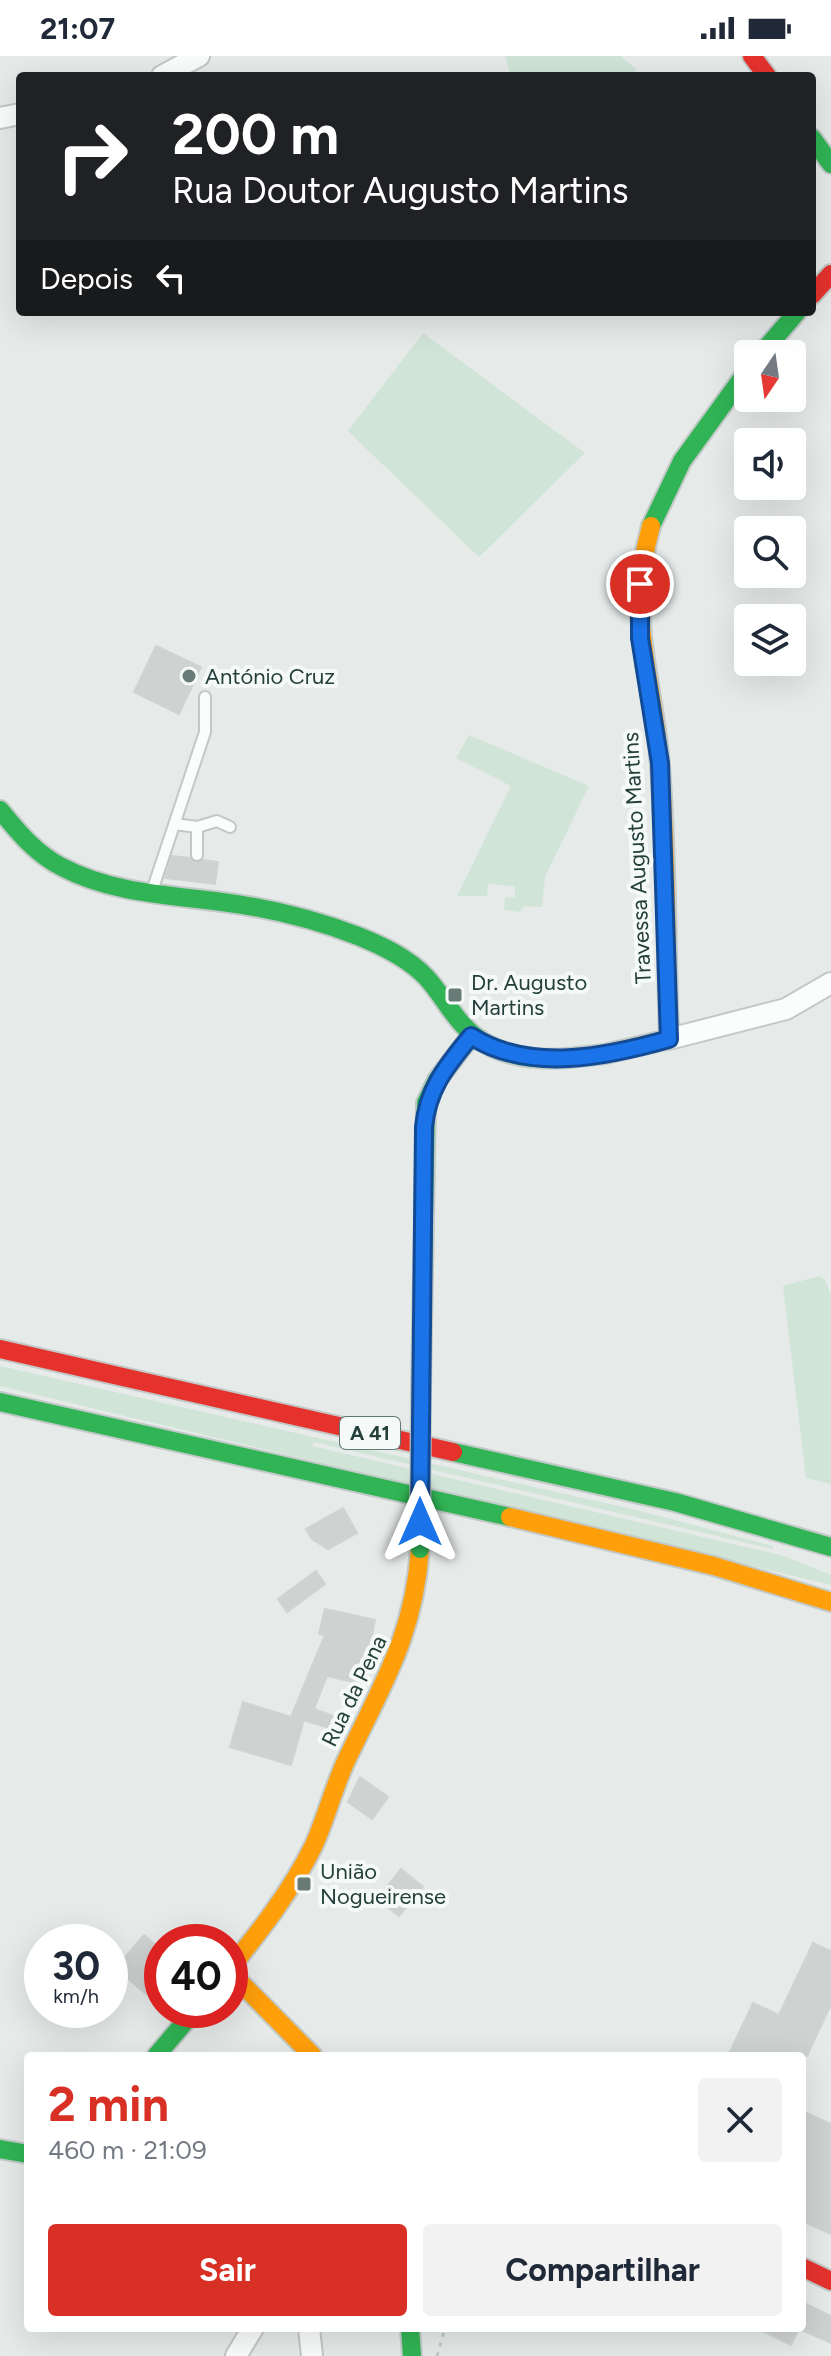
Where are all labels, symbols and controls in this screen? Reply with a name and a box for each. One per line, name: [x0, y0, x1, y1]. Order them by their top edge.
text: 21:07: [40, 10, 115, 47]
text: 200 m: [172, 101, 339, 168]
icon: right: [40, 104, 144, 208]
text: Rua Doutor Augusto Martins: [172, 169, 629, 212]
icon: left: [149, 256, 193, 300]
text: Depois: [40, 260, 133, 297]
north arrow: [734, 340, 806, 412]
map controls: [734, 340, 806, 676]
button: sound: [734, 428, 806, 500]
button: search: [734, 516, 806, 588]
pin: [606, 550, 674, 618]
icon: arrive: [618, 562, 662, 606]
button: layers: [734, 604, 806, 676]
place label: António Cruz: [205, 663, 335, 690]
marker: António Cruz: [180, 667, 198, 685]
street label: Travessa Augusto Martins: [617, 731, 657, 985]
place label: Dr. Augusto Martins: [471, 969, 587, 1021]
marker: Dr. Augusto Martins: [446, 986, 464, 1004]
road number: A 41: [340, 1417, 400, 1449]
position arrow: [378, 1480, 462, 1564]
street label: Rua da Pena: [316, 1631, 392, 1751]
place label: União Nogueirense: [320, 1858, 446, 1910]
marker: União Nogueirense: [295, 1875, 313, 1893]
speed limit sign: 40: [144, 1924, 248, 2028]
text: 30: [52, 1942, 100, 1990]
text: km/h: [53, 1984, 99, 2008]
text: 2 min: [48, 2075, 169, 2133]
button: close: [698, 2078, 782, 2162]
text: 460 m · 21:09: [48, 2134, 207, 2166]
button: Sair: [48, 2224, 407, 2316]
button: Compartilhar: [423, 2224, 782, 2316]

